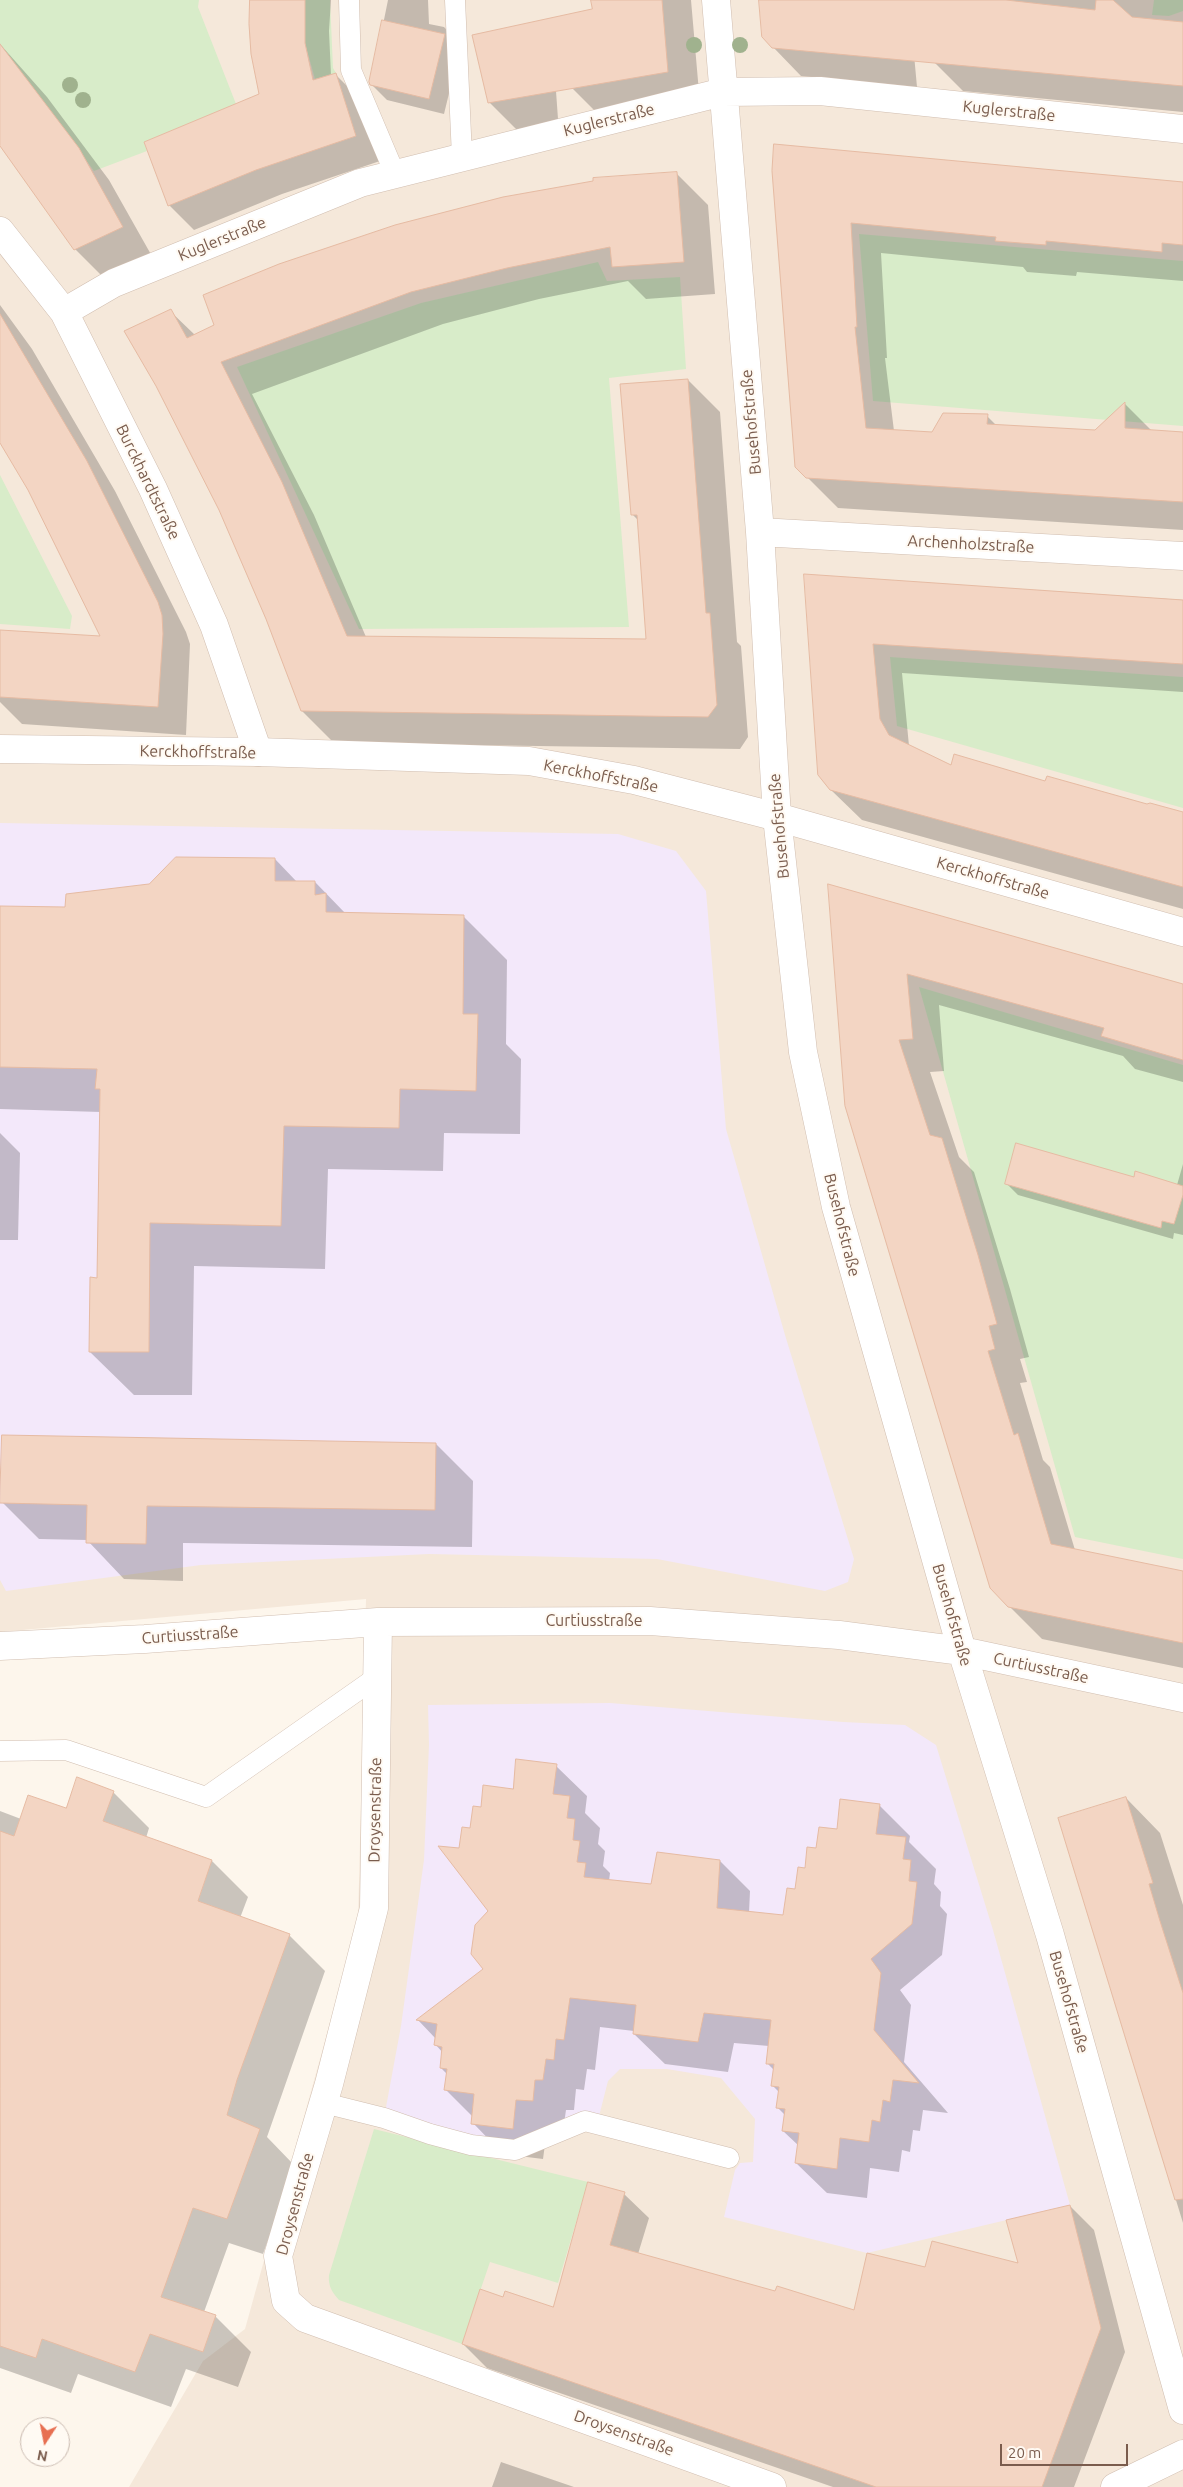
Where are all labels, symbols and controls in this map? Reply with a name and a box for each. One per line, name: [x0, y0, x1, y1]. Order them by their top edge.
street label: Kuglerstraße: [962, 97, 1056, 125]
street label: Kuglerstraße: [562, 99, 656, 141]
street label: Kuglerstraße: [175, 213, 269, 265]
street label: Busehofstraße: [737, 369, 765, 475]
street label: Burckhardtstraße: [112, 421, 184, 543]
street label: Archenholzstraße: [907, 531, 1035, 557]
street label: Kerckhoffstraße: [140, 741, 256, 763]
street label: Kerckhoffstraße: [542, 755, 660, 797]
street label: Busehofstraße: [765, 773, 793, 879]
street label: Kerckhoffstraße: [934, 853, 1052, 903]
street label: Busehofstraße: [820, 1171, 864, 1279]
street label: Busehofstraße: [928, 1562, 976, 1668]
street label: Curtiusstraße: [545, 1611, 643, 1631]
street label: Curtiusstraße: [141, 1622, 239, 1648]
street label: Curtiusstraße: [992, 1649, 1090, 1687]
street label: Droysenstraße: [364, 1757, 386, 1863]
street label: Busehofstraße: [1045, 1949, 1093, 2055]
street label: Droysenstraße: [272, 2151, 318, 2257]
street label: Droysenstraße: [571, 2406, 677, 2460]
north arrow: [20, 2417, 70, 2467]
scale bar: [1003, 2434, 1130, 2466]
text: 20 m: [1008, 2444, 1041, 2461]
text: N: [36, 2447, 49, 2465]

